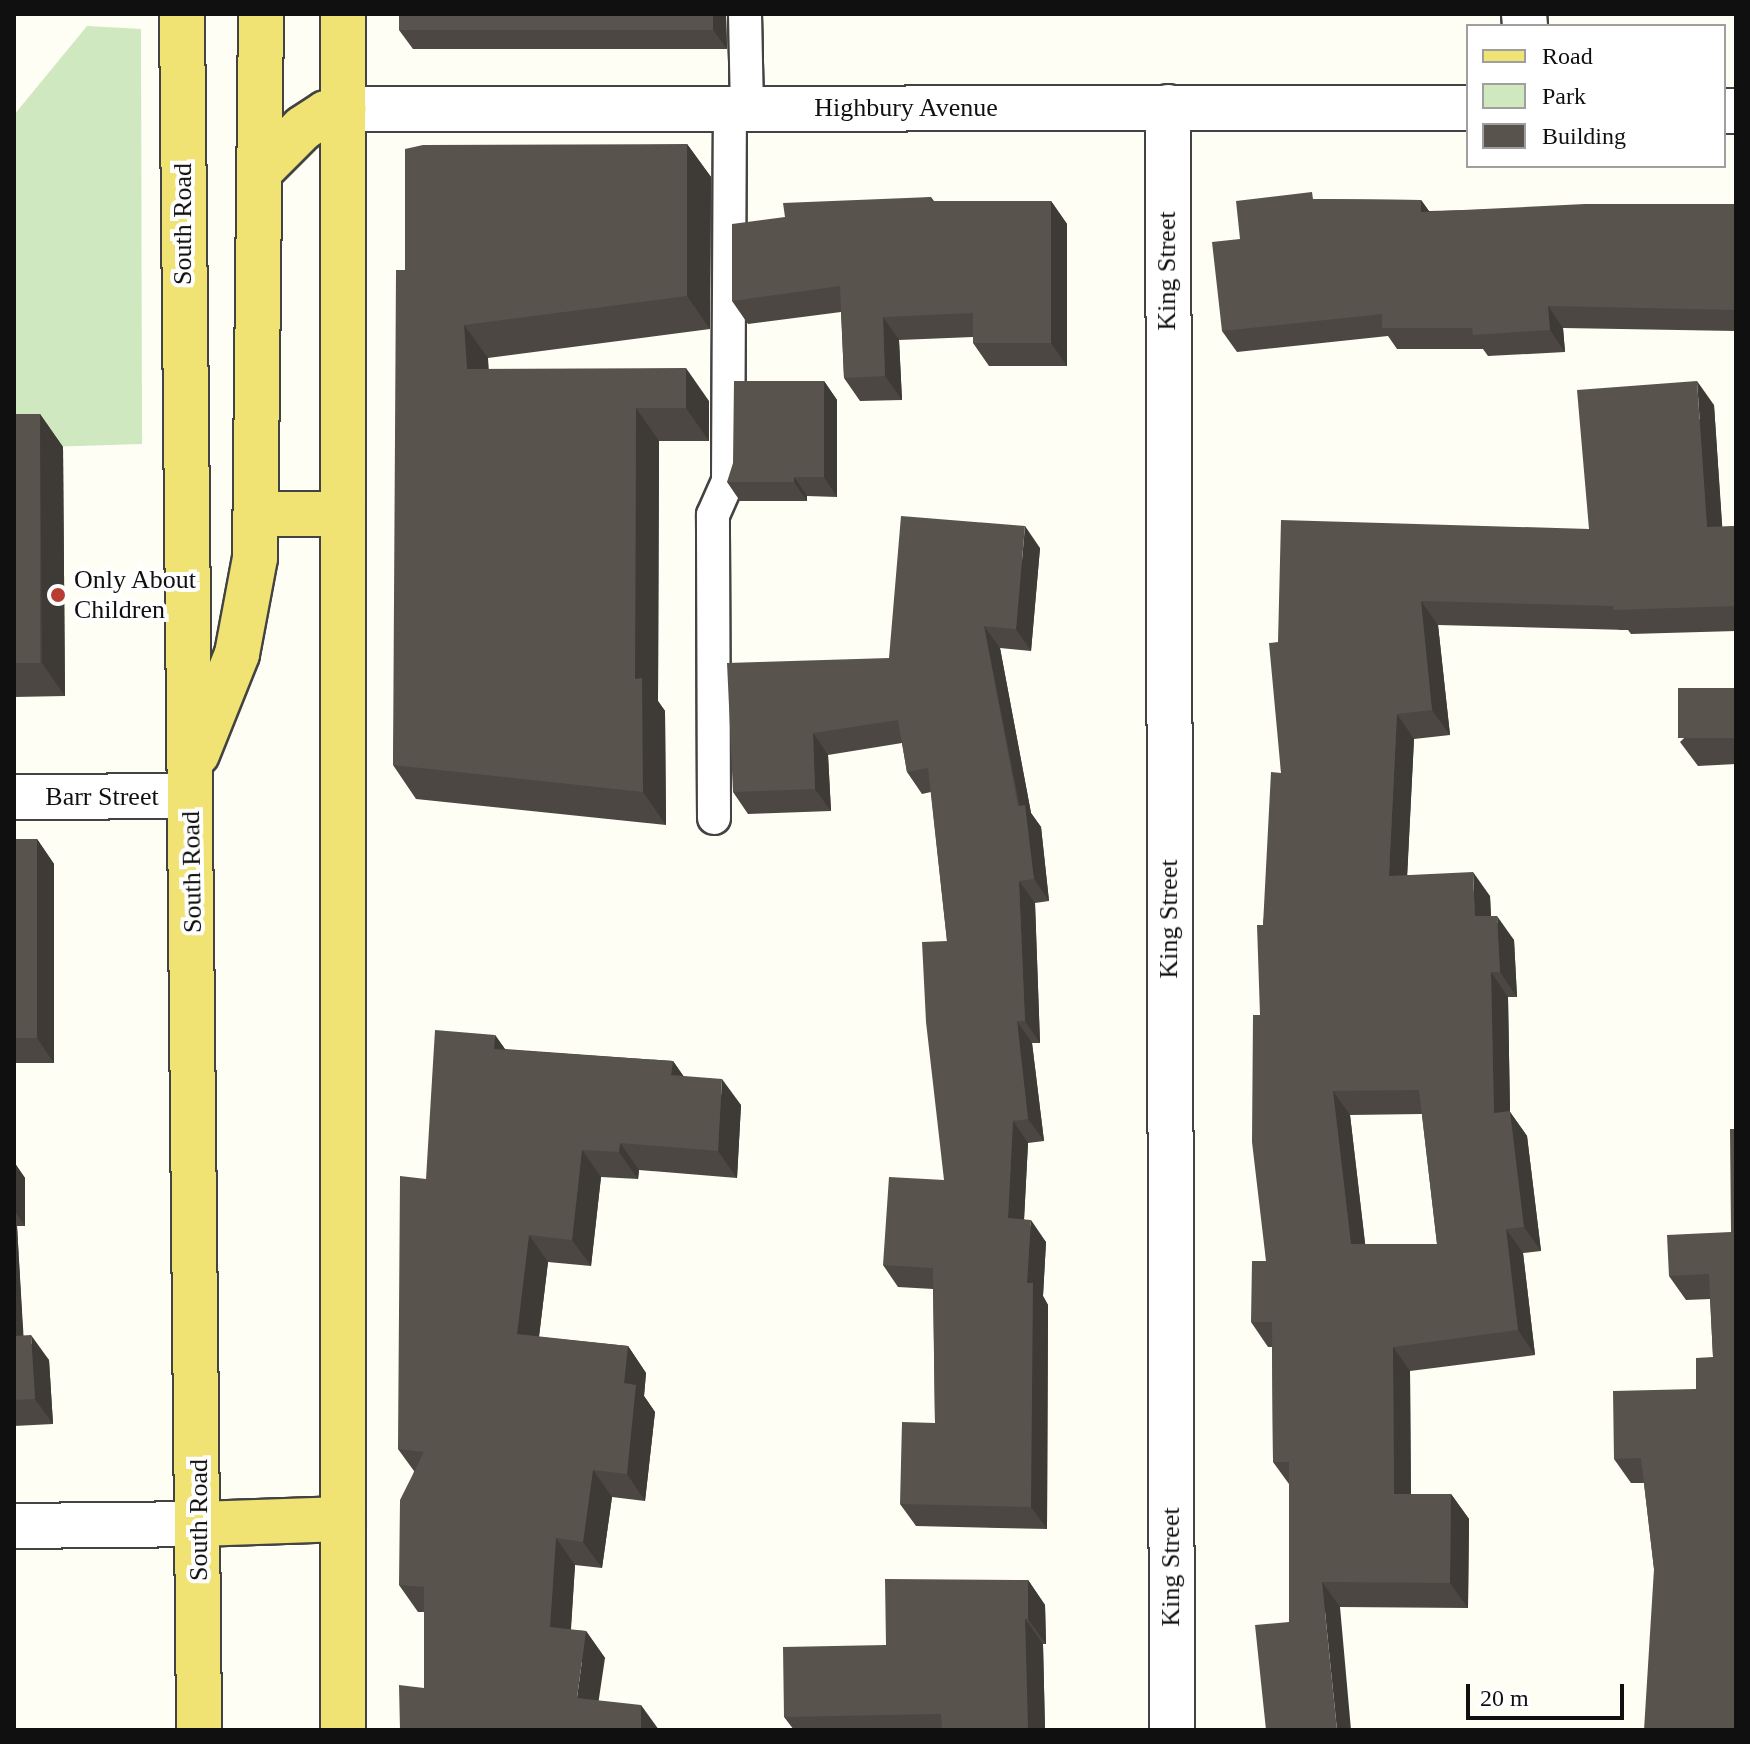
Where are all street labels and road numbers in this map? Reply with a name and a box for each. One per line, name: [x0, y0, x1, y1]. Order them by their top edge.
street label: Highbury Avenue: [813, 92, 999, 124]
street label: South Road: [167, 163, 199, 285]
street label: King Street: [1151, 211, 1183, 331]
street label: Barr Street: [45, 781, 159, 813]
street label: South Road: [175, 811, 209, 933]
street label: King Street: [1153, 859, 1185, 979]
street label: South Road: [183, 1459, 215, 1581]
street label: King Street: [1155, 1507, 1187, 1627]

